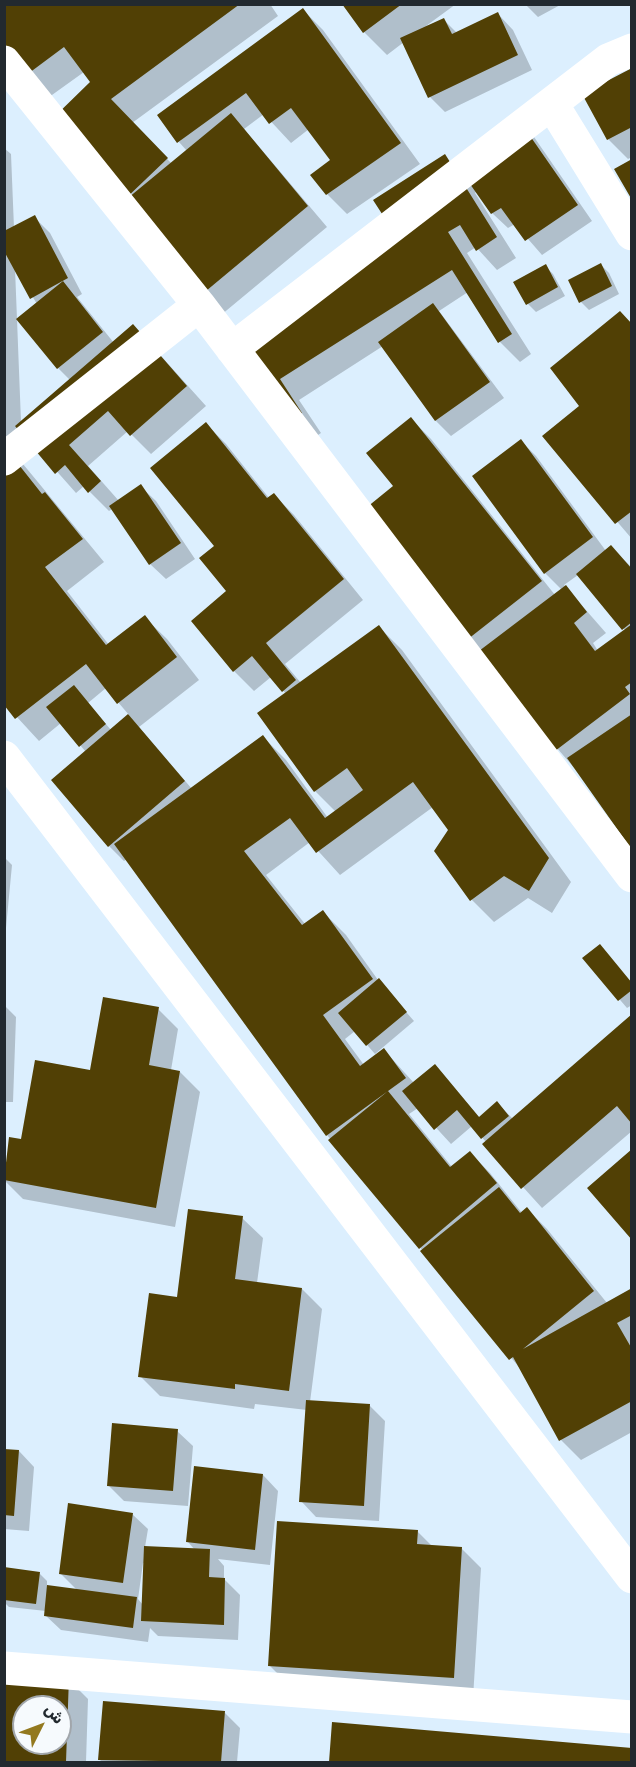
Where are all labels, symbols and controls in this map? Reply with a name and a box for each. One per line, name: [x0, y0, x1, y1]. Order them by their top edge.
north arrow: [12, 1695, 72, 1755]
text: ش: [40, 1700, 68, 1728]

